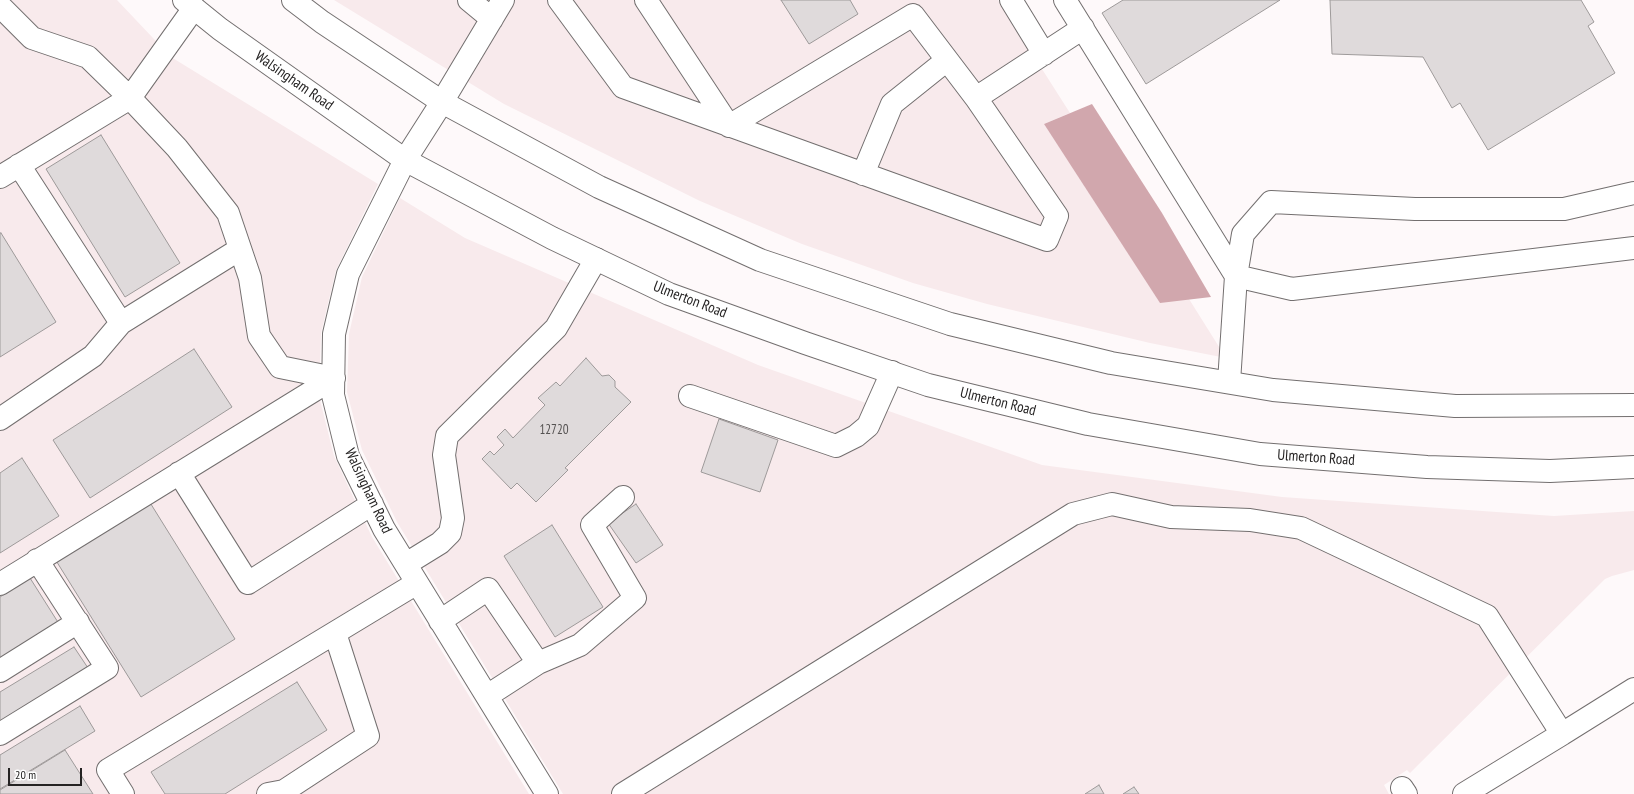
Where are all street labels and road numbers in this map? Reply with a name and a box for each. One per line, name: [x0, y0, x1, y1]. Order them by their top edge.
street label: Walsingham Road: [251, 47, 337, 115]
street label: Ulmerton Road: [651, 278, 729, 322]
street label: Ulmerton Road: [958, 384, 1038, 420]
street label: Walsingham Road: [340, 446, 396, 536]
street label: Ulmerton Road: [1277, 446, 1355, 470]

